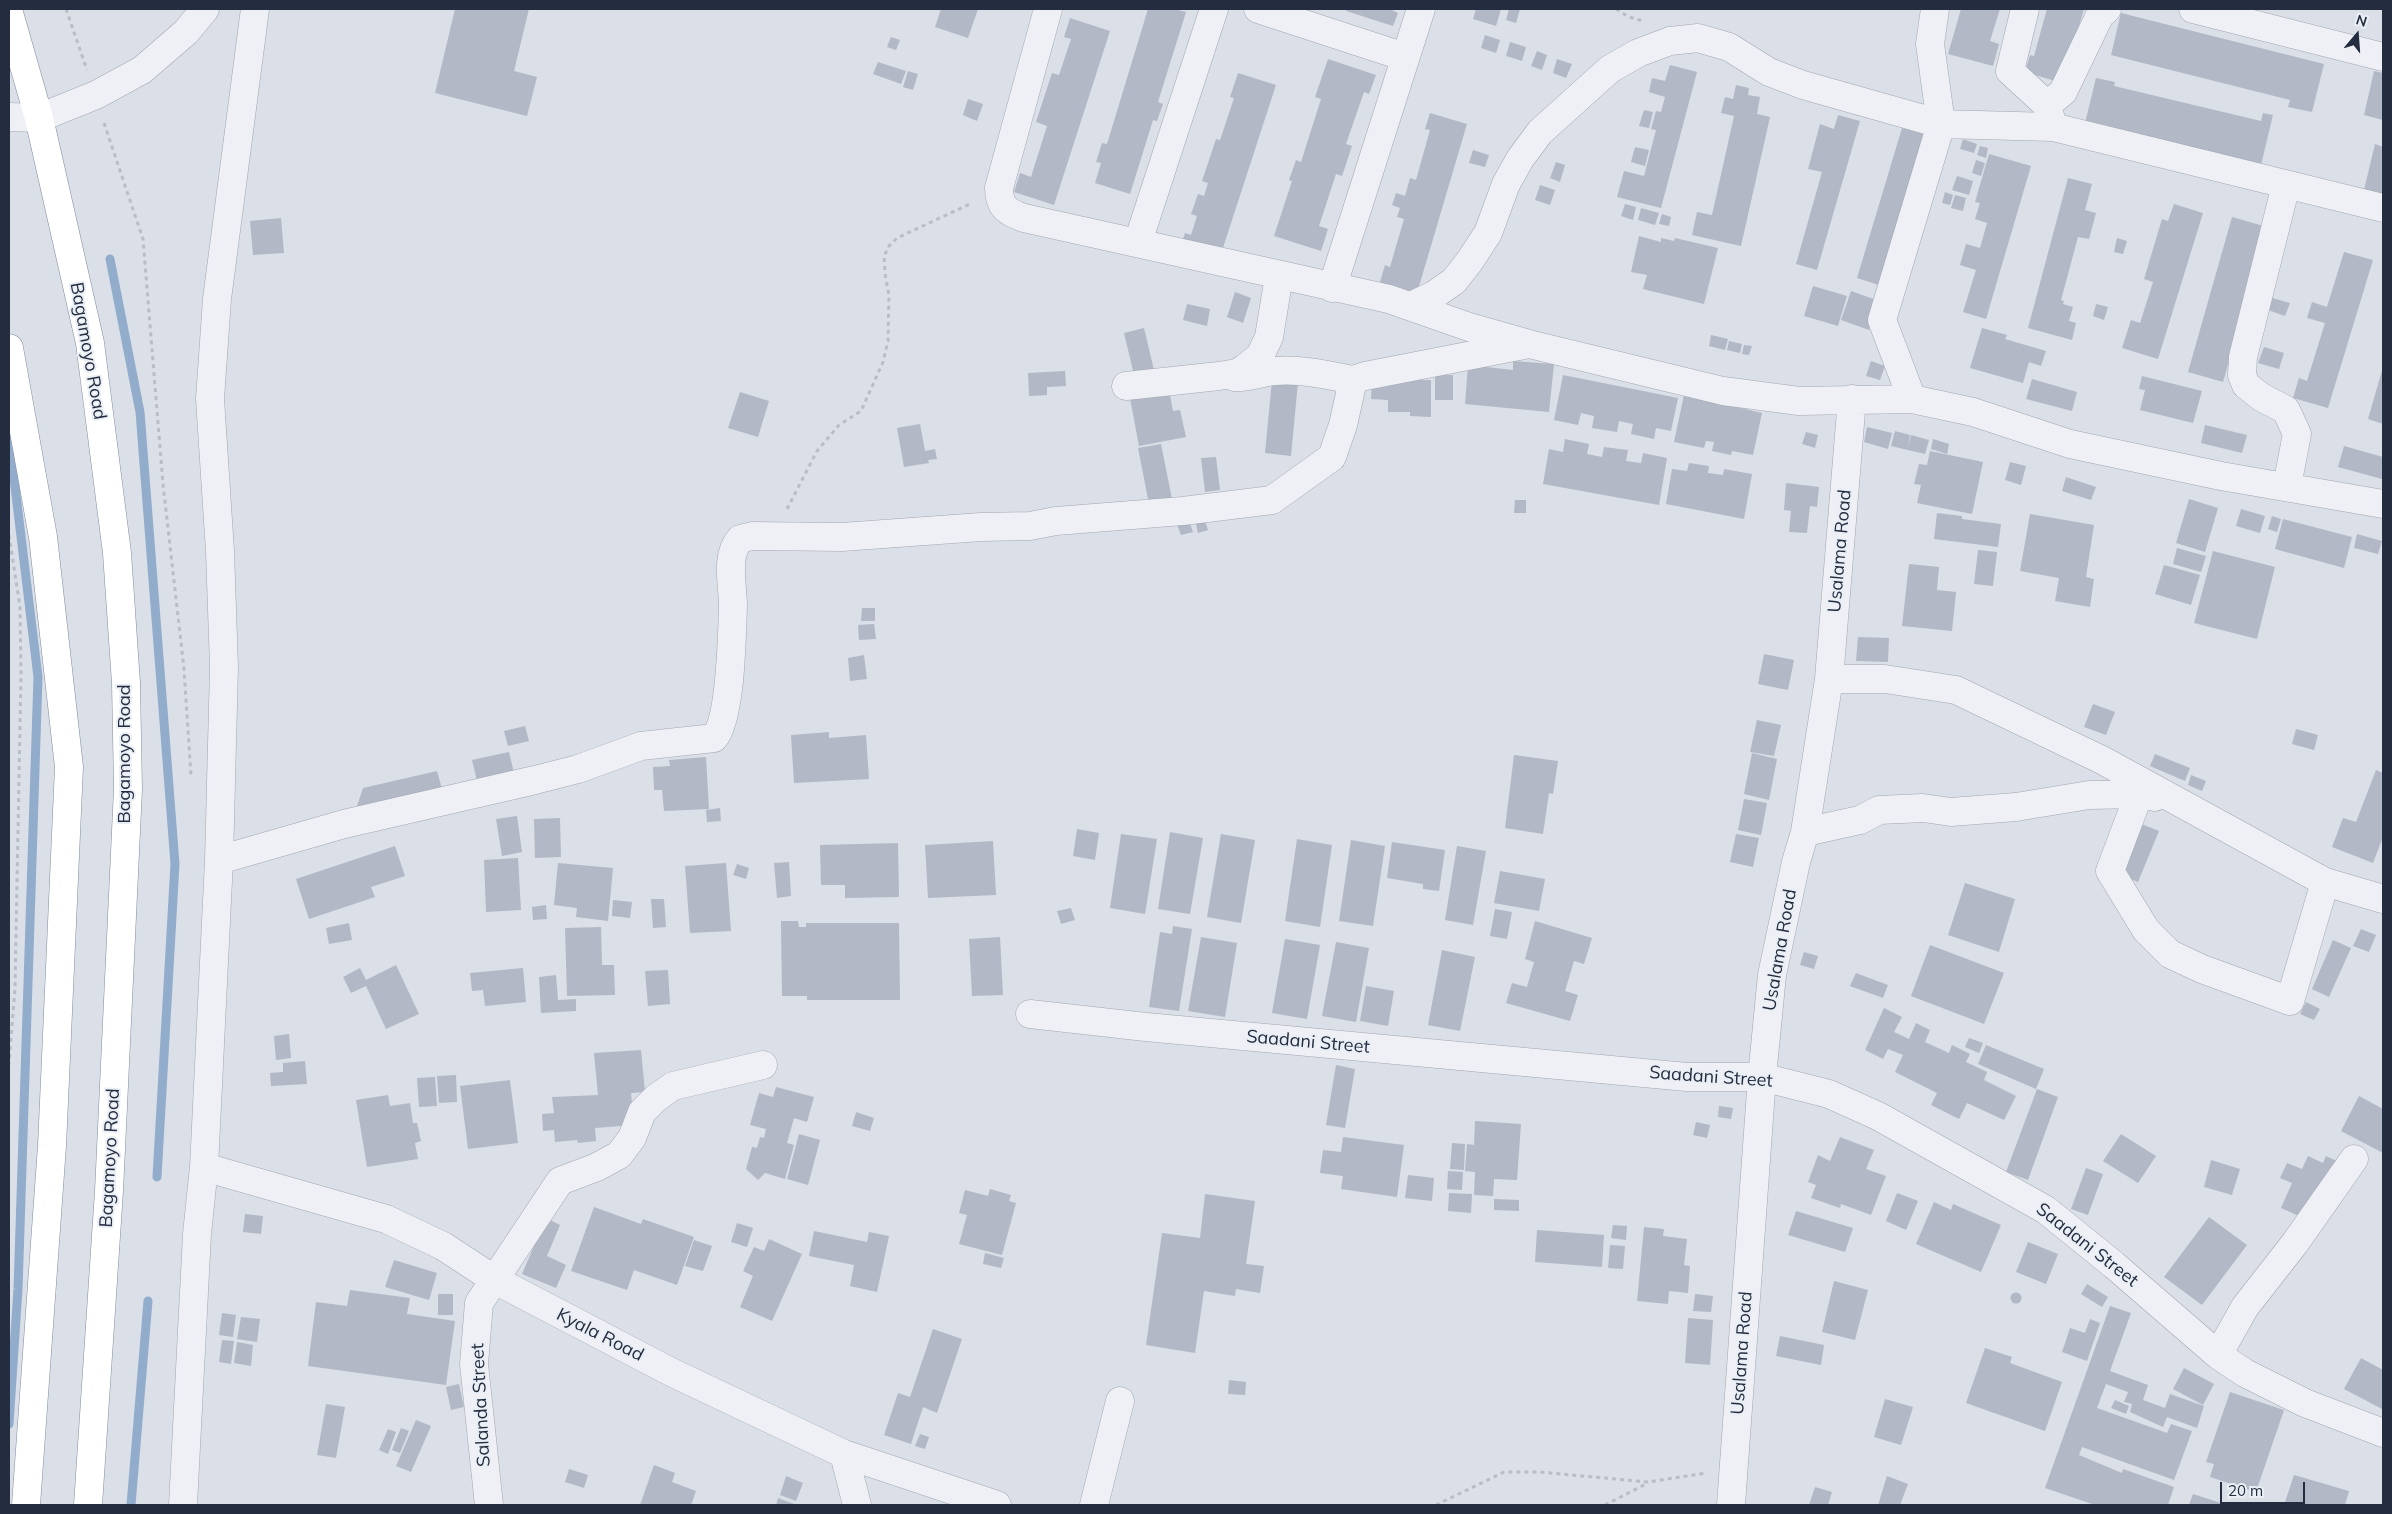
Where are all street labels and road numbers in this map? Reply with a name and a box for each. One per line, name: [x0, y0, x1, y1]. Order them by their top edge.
street label: Bagamoyo Road: [65, 281, 111, 421]
street label: Usalama Road: [1824, 489, 1856, 613]
street label: Bagamoyo Road: [114, 684, 136, 824]
street label: Usalama Road: [1759, 887, 1801, 1013]
street label: Saadani Street: [1245, 1026, 1371, 1058]
street label: Saadani Street: [1649, 1062, 1773, 1092]
street label: Bagamoyo Road: [96, 1088, 124, 1228]
street label: Saadani Street: [2032, 1198, 2142, 1292]
street label: Usalama Road: [1727, 1291, 1757, 1415]
street label: Kyala Road: [553, 1304, 647, 1366]
street label: Salanda Street: [467, 1343, 495, 1467]

